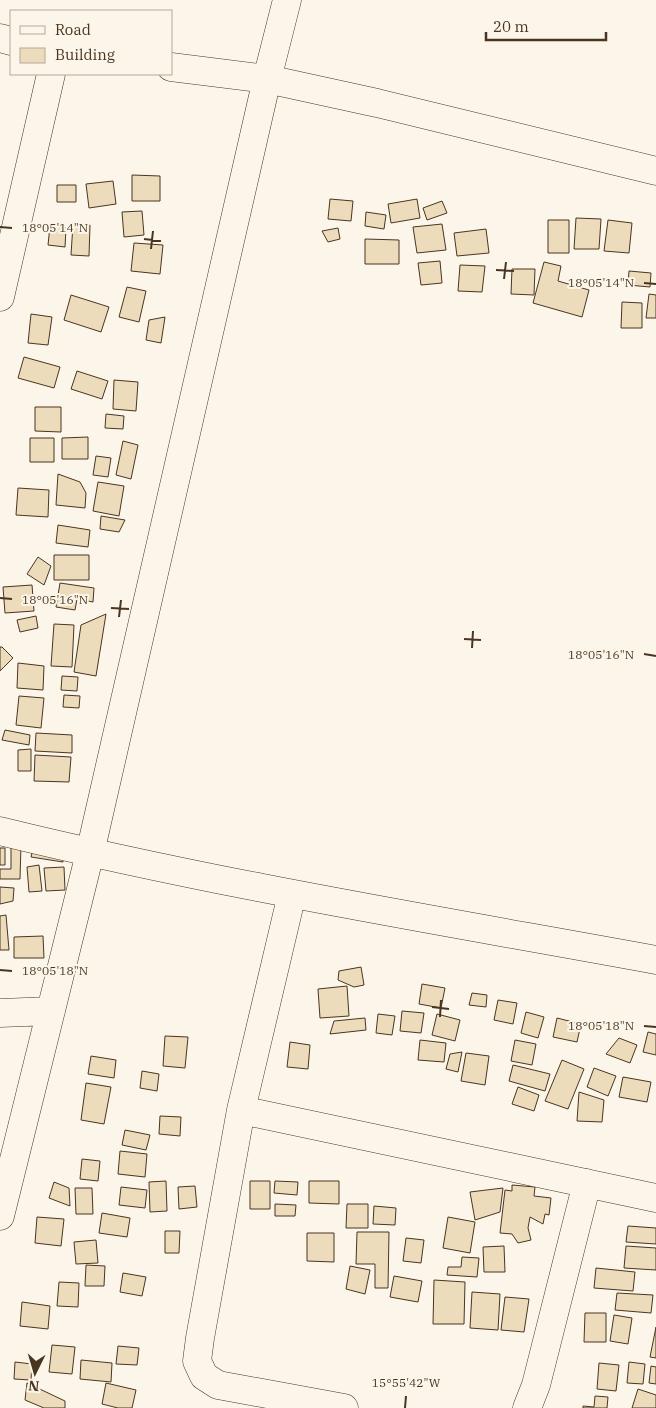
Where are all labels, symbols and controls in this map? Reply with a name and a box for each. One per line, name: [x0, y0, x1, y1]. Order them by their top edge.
legend: [10, 10, 172, 75]
scale bar: [486, 10, 606, 42]
text: 20 m: [493, 17, 529, 36]
text: Road: [55, 20, 91, 39]
text: Building: [55, 45, 115, 64]
text: 18°05'14"N: [22, 220, 88, 235]
text: 18°05'14"N: [568, 275, 634, 290]
text: 18°05'16"N: [22, 592, 88, 607]
text: 18°05'16"N: [568, 647, 634, 662]
text: 18°05'18"N: [22, 963, 88, 978]
text: 18°05'18"N: [568, 1018, 634, 1033]
north arrow: [10, 1348, 60, 1398]
text: 15°55'42"W: [372, 1375, 441, 1390]
text: N: [28, 1377, 40, 1395]

